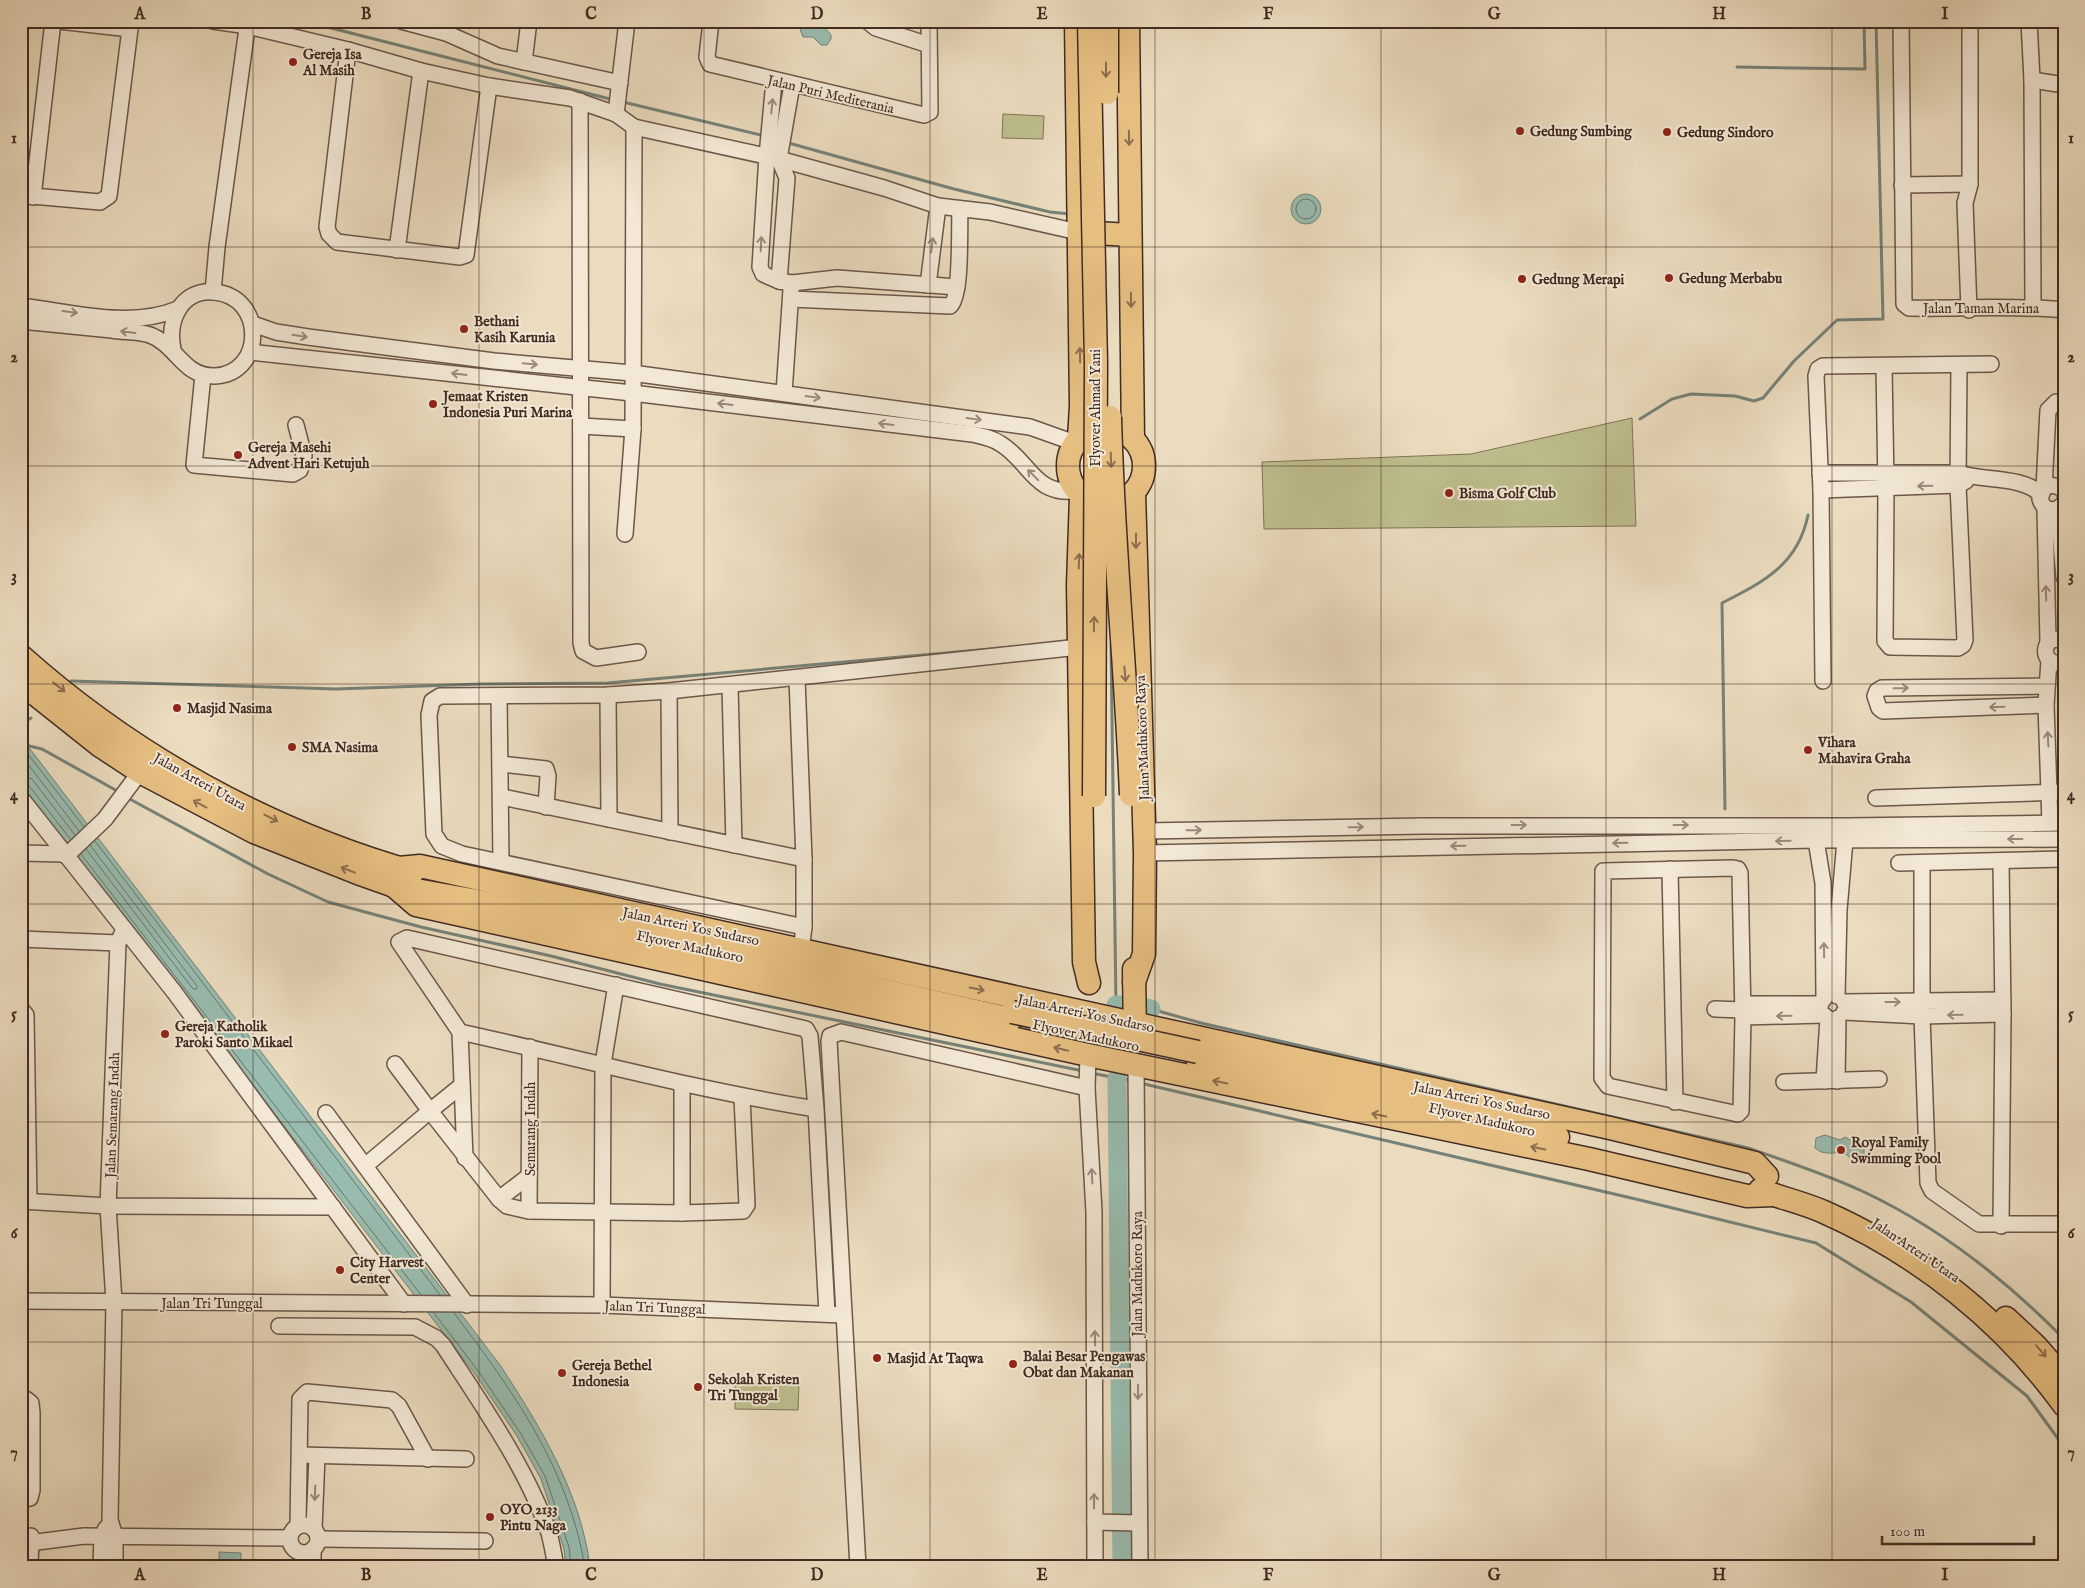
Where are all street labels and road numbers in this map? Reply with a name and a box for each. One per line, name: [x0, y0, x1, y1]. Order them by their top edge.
street label: Jalan Puri Mediterania: [764, 71, 897, 119]
street label: Jalan Taman Marina: [1921, 300, 2040, 318]
street label: Flyover Ahmad Yani: [1087, 349, 1105, 467]
street label: Jalan Madukoro Raya: [1132, 674, 1154, 803]
street label: Jalan Arteri Utara: [148, 748, 250, 815]
street label: Jalan Arteri Yos Sudarso: [619, 903, 761, 950]
street label: Flyover Madukoro: [635, 927, 745, 967]
street label: Jalan Arteri Yos Sudarso: [1014, 990, 1156, 1037]
street label: Flyover Madukoro: [1031, 1016, 1141, 1056]
street label: Jalan Semarang Indah: [102, 1051, 124, 1180]
street label: Jalan Arteri Yos Sudarso: [1410, 1077, 1552, 1124]
street label: Semarang Indah: [522, 1081, 540, 1176]
street label: Flyover Madukoro: [1427, 1099, 1537, 1141]
street label: Jalan Madukoro Raya: [1129, 1210, 1147, 1339]
street label: Jalan Arteri Utara: [1866, 1213, 1964, 1288]
street label: Jalan Tri Tunggal: [159, 1295, 263, 1313]
street label: Jalan Tri Tunggal: [602, 1297, 706, 1319]

